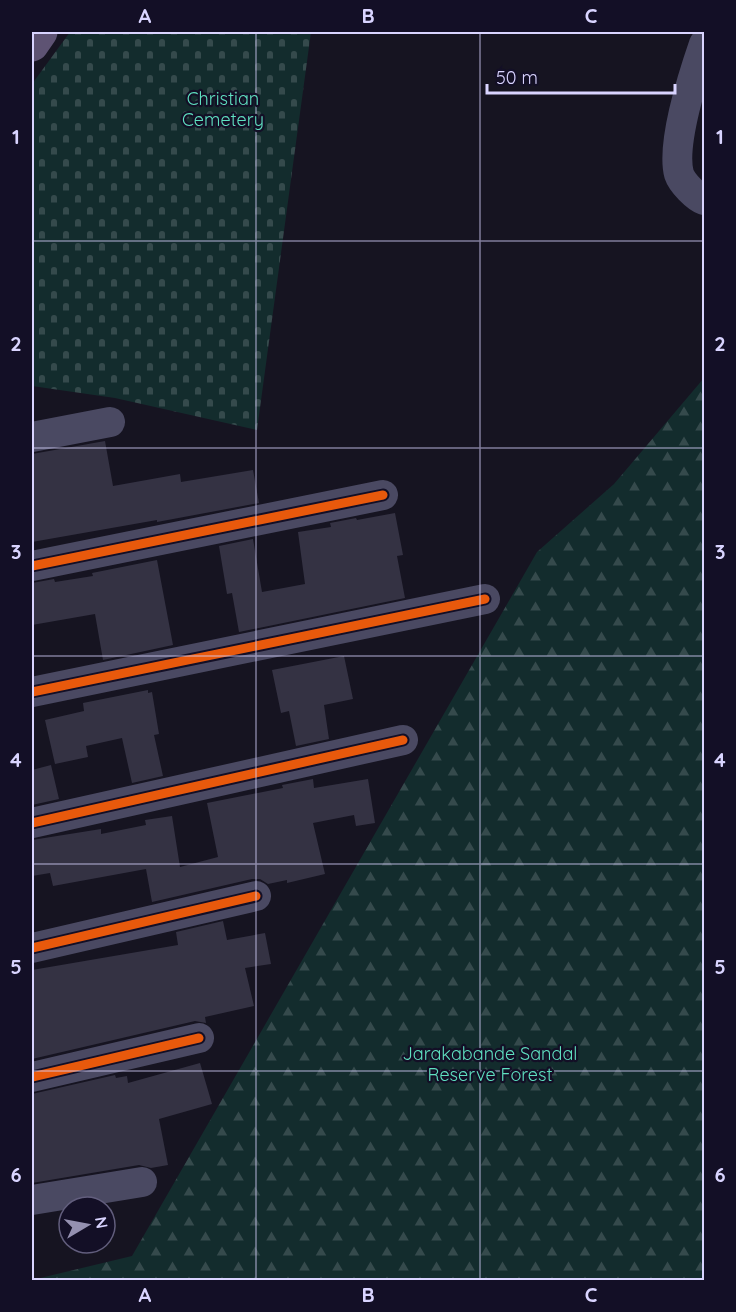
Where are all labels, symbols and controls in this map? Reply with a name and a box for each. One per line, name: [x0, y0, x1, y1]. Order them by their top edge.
text: A: [139, 3, 152, 28]
text: B: [361, 3, 375, 28]
text: C: [585, 3, 598, 28]
scale bar: [487, 57, 674, 95]
text: 50 m: [496, 66, 538, 89]
park label: Christian Cemetery: [182, 87, 264, 131]
text: 1: [12, 124, 20, 149]
text: 1: [716, 124, 724, 149]
text: 2: [10, 331, 22, 356]
text: 2: [714, 331, 726, 356]
text: 3: [11, 539, 21, 564]
text: 3: [715, 539, 725, 564]
text: 4: [10, 747, 22, 772]
text: 4: [714, 747, 726, 772]
text: 5: [10, 954, 22, 979]
text: 5: [714, 954, 726, 979]
park label: Jarakabande Sandal Reserve Forest: [403, 1042, 577, 1086]
text: 6: [10, 1162, 22, 1187]
text: 6: [714, 1162, 726, 1187]
north arrow: [57, 1195, 117, 1255]
text: N: [91, 1215, 113, 1230]
text: A: [139, 1282, 152, 1307]
text: B: [361, 1282, 375, 1307]
text: C: [585, 1282, 598, 1307]

